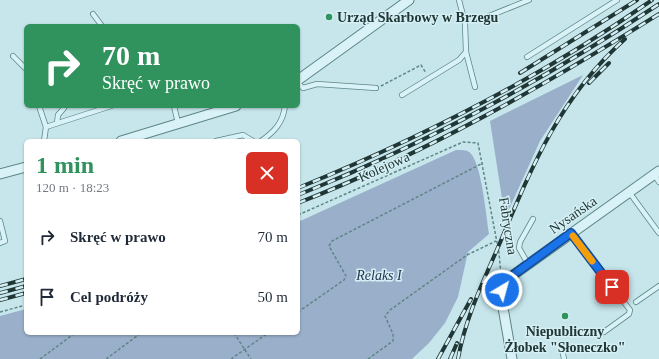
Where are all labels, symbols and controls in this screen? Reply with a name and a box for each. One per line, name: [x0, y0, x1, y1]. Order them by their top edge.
place label: Urząd Skarbowy w Brzegu: [337, 10, 499, 25]
marker: Urząd Skarbowy w Brzegu: [324, 12, 334, 22]
icon: right: [36, 40, 88, 92]
text: 70 m: [102, 40, 160, 71]
text: Skręć w prawo: [102, 73, 210, 93]
street label: Kolejowa: [356, 149, 413, 185]
text: 1 min: [36, 152, 94, 178]
button: close: [246, 152, 288, 194]
text: 120 m · 18:23: [36, 180, 109, 195]
street label: Nysańska: [546, 193, 600, 237]
street label: Fabryczna: [496, 196, 520, 257]
icon: right: [36, 226, 58, 248]
text: Skręć w prawo: [70, 229, 166, 245]
text: 70 m: [258, 229, 288, 245]
park label: Relaks I: [355, 268, 403, 283]
position arrow: [481, 269, 523, 311]
pin: [595, 270, 629, 304]
icon: arrive: [601, 276, 623, 298]
icon: arrive: [36, 286, 58, 308]
text: Cel podróży: [70, 289, 148, 305]
text: 50 m: [258, 289, 288, 305]
marker: Niepubliczny Żłobek "Słoneczko": [560, 311, 570, 321]
place label: Niepubliczny Żłobek "Słoneczko": [505, 324, 625, 355]

